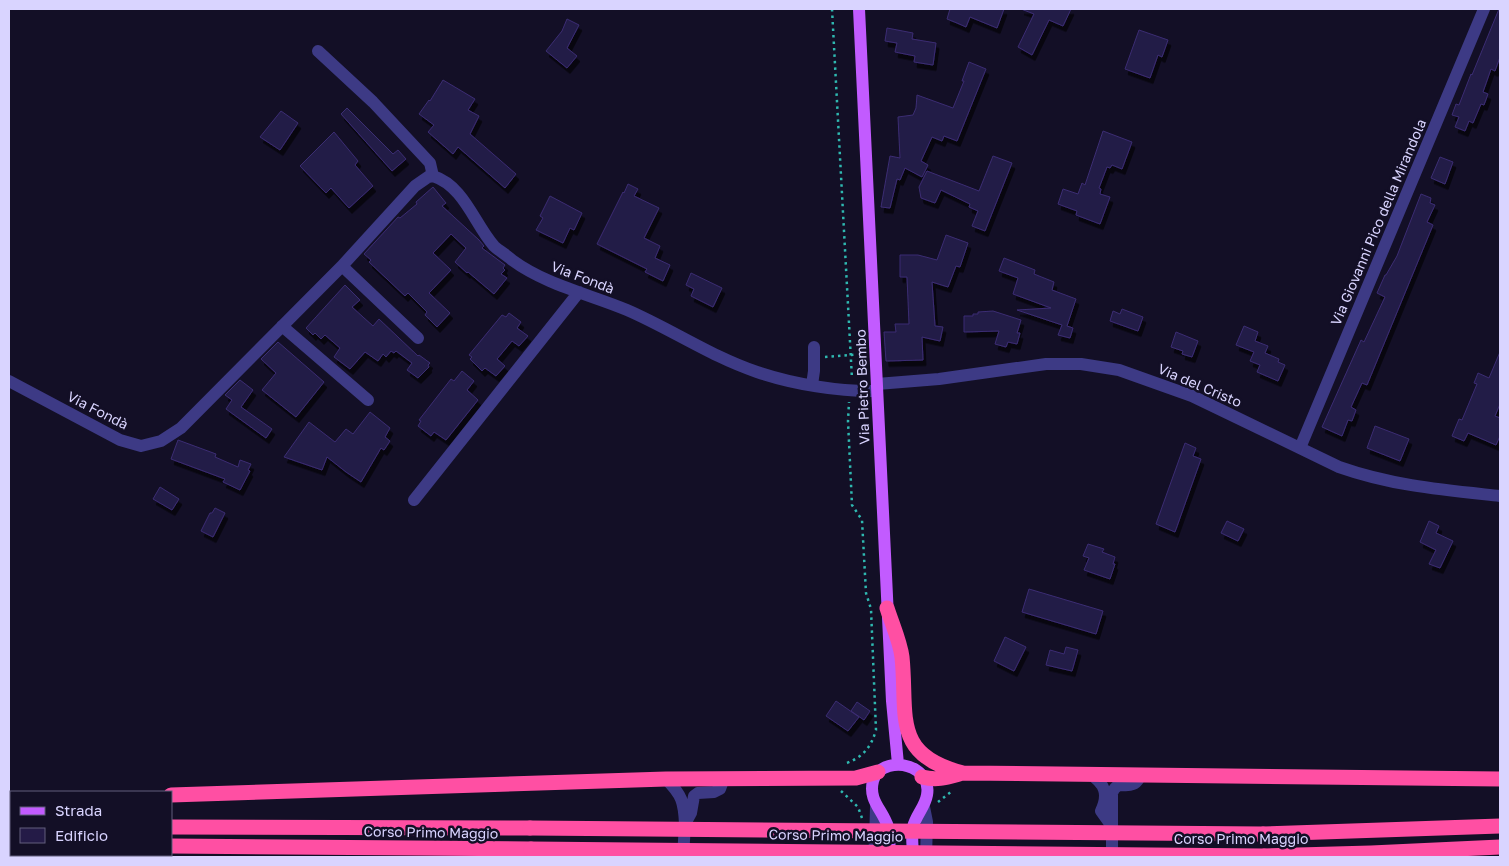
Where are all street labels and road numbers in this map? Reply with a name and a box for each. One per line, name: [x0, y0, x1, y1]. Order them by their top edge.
street label: Via Giovanni Pico della Mirandola: [1327, 116, 1429, 328]
street label: Via Fondà: [549, 257, 617, 297]
street label: Via Pietro Bembo: [851, 329, 873, 445]
street label: Via del Cristo: [1156, 360, 1244, 410]
street label: Via Fondà: [65, 387, 131, 433]
street label: Corso Primo Maggio: [364, 822, 498, 842]
street label: Corso Primo Maggio: [769, 825, 903, 845]
street label: Corso Primo Maggio: [1174, 830, 1308, 847]

